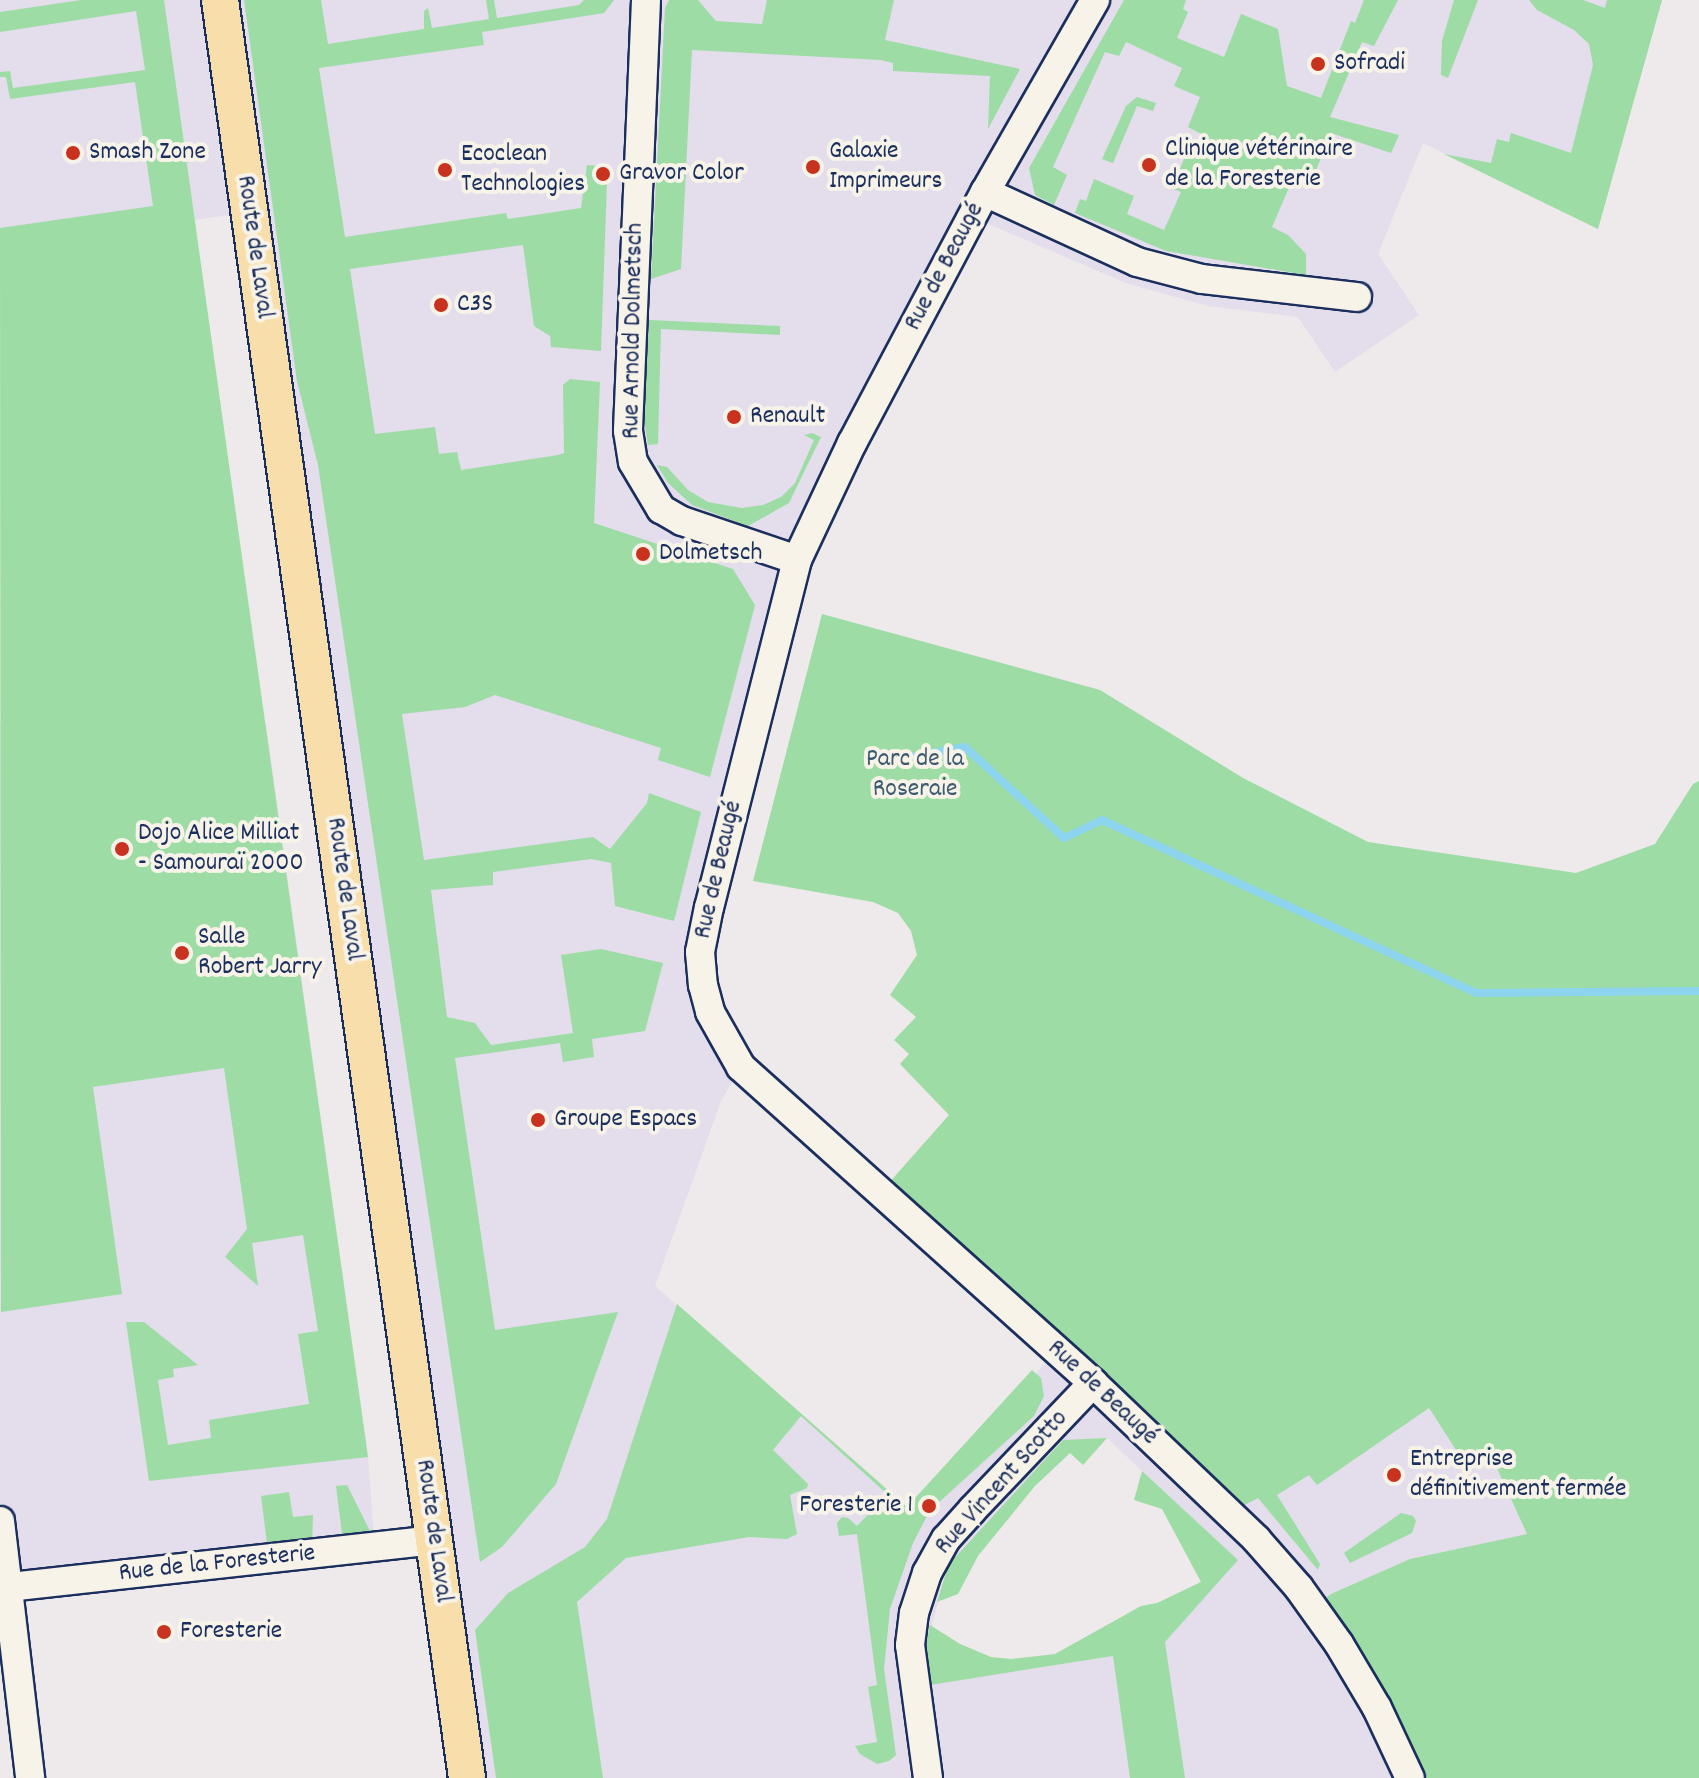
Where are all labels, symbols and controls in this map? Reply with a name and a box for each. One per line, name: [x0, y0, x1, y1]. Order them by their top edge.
place label: Sofradi: [1334, 48, 1405, 80]
marker: Sofradi: [1309, 55, 1327, 73]
place label: Clinique vétérinaire de la Foresterie: [1165, 134, 1353, 196]
place label: Galaxie Imprimeurs: [829, 136, 942, 198]
place label: Smash Zone: [89, 137, 206, 169]
place label: Ecoclean Technologies: [461, 139, 585, 200]
marker: Smash Zone: [64, 144, 82, 162]
marker: Clinique vétérinaire de la Foresterie: [1140, 156, 1158, 174]
place label: Gravor Color: [619, 158, 744, 190]
marker: Galaxie Imprimeurs: [804, 158, 822, 176]
marker: Ecoclean Technologies: [436, 161, 454, 179]
marker: Gravor Color: [594, 165, 612, 183]
street label: Route de Laval: [229, 173, 279, 321]
street label: Rue de Beaugé: [898, 198, 992, 336]
street label: Rue Arnold Dolmetsch: [617, 223, 651, 439]
place label: C3S: [457, 289, 493, 321]
marker: C3S: [432, 296, 450, 314]
place label: Renault: [750, 401, 825, 433]
marker: Renault: [725, 408, 743, 426]
place label: Dolmetsch: [659, 538, 762, 570]
marker: Dolmetsch: [634, 545, 652, 563]
park label: Parc de la Roseraie: [866, 744, 964, 806]
street label: Rue de Beaugé: [688, 798, 750, 942]
street label: Route de Laval: [319, 815, 369, 963]
place label: Dojo Alice Milliat - Samouraï 2000: [138, 818, 304, 880]
marker: Dojo Alice Milliat - Samouraï 2000: [113, 840, 131, 858]
place label: Salle Robert Jarry: [198, 922, 322, 984]
marker: Salle Robert Jarry: [173, 944, 191, 962]
place label: Groupe Espacs: [554, 1104, 697, 1136]
marker: Groupe Espacs: [529, 1111, 547, 1129]
street label: Rue de Beaugé: [1040, 1334, 1164, 1452]
street label: Rue Vincent Scotto: [929, 1404, 1075, 1562]
place label: Entreprise définitivement fermée: [1410, 1444, 1626, 1506]
street label: Route de Laval: [408, 1457, 458, 1605]
marker: Entreprise définitivement fermée: [1385, 1466, 1403, 1484]
place label: Foresterie 1: [799, 1490, 913, 1522]
marker: Foresterie 1: [920, 1497, 938, 1515]
street label: Rue de la Foresterie: [117, 1538, 317, 1590]
place label: Foresterie: [180, 1616, 282, 1648]
marker: Foresterie: [155, 1623, 173, 1641]

